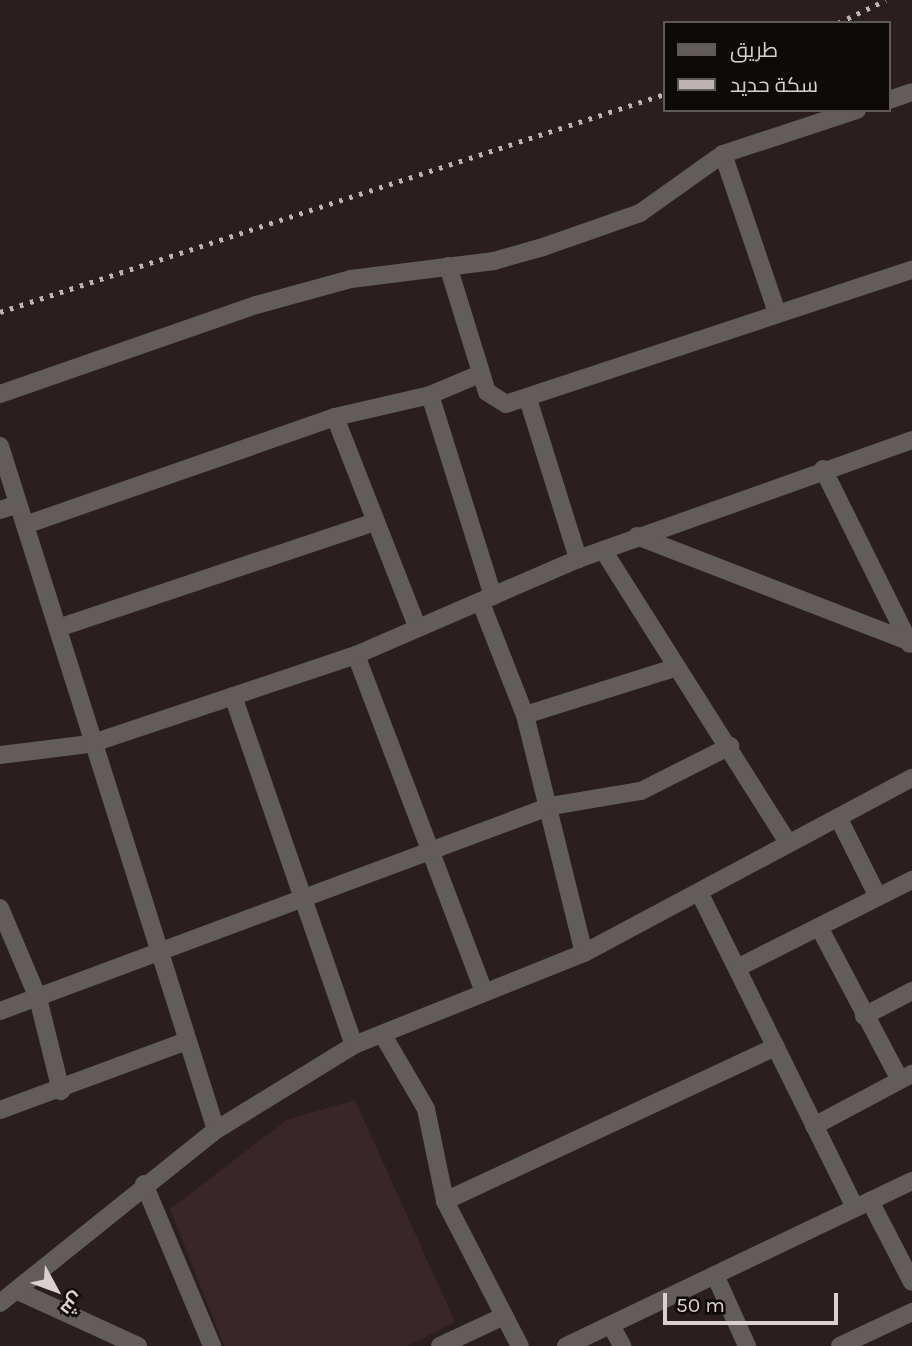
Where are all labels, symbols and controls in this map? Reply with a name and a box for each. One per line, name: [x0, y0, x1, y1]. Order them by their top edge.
legend: [664, 21, 891, 112]
text: طريق: [730, 38, 778, 62]
text: سكة حديد: [730, 73, 818, 97]
north arrow: [21, 1255, 91, 1325]
scale bar: [667, 1280, 842, 1324]
text: ش: [56, 1287, 88, 1320]
text: 50 m: [676, 1293, 725, 1317]

